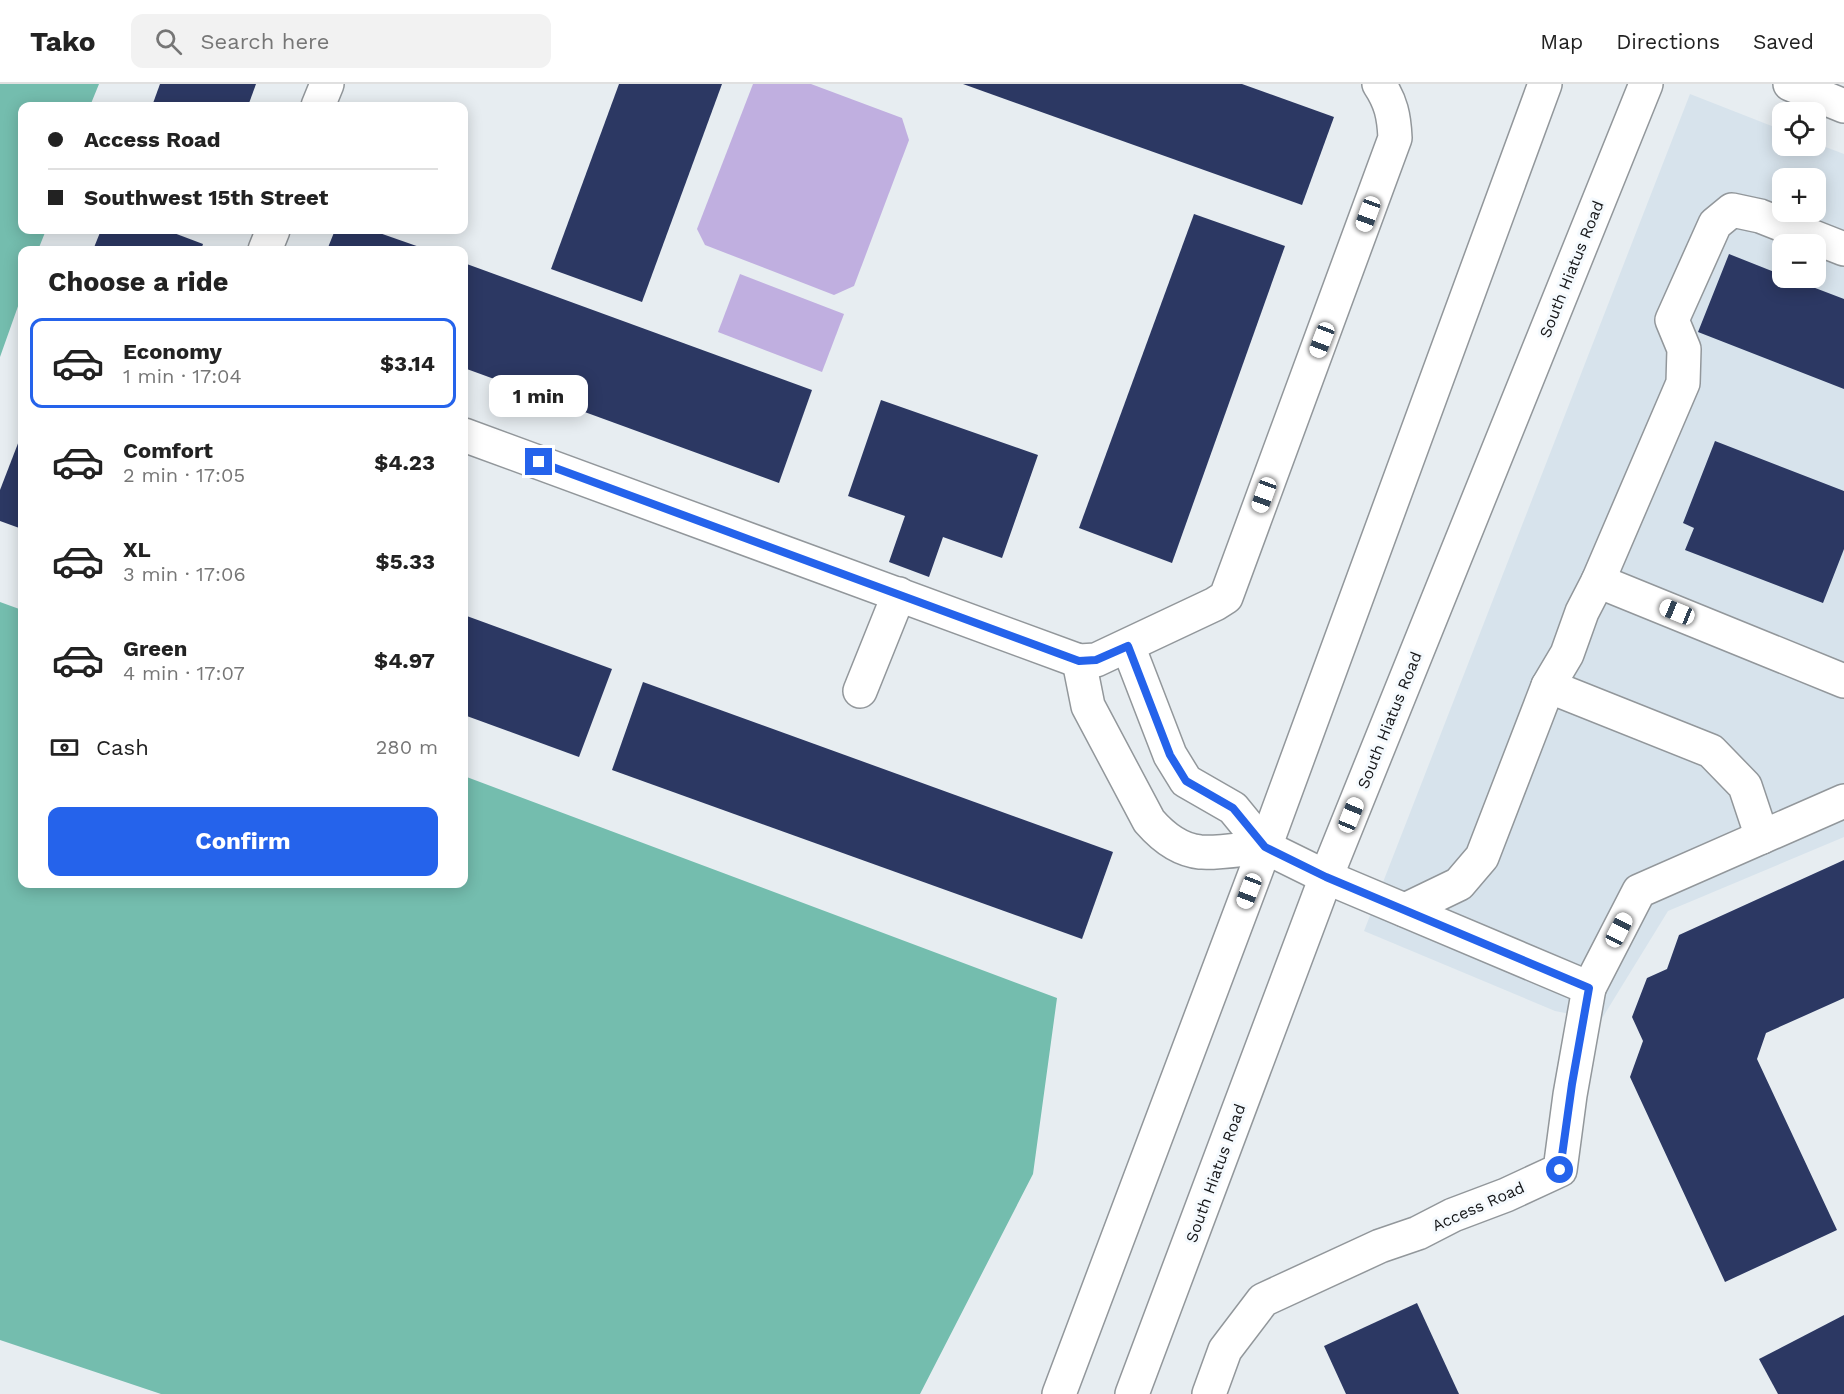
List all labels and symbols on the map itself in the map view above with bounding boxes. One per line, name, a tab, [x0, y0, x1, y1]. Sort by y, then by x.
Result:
car	[1353, 194, 1383, 234]
street label: South Hiatus Road	[1535, 198, 1608, 340]
car	[1307, 320, 1337, 360]
callout: 1 min	[490, 375, 588, 417]
route end	[525, 448, 552, 475]
car	[1249, 475, 1279, 515]
car	[1657, 597, 1697, 627]
street label: South Hiatus Road	[1353, 649, 1426, 791]
car	[1336, 795, 1366, 835]
car	[1234, 871, 1264, 911]
car	[1603, 910, 1635, 950]
street label: South Hiatus Road	[1182, 1101, 1249, 1245]
route start	[1546, 1156, 1573, 1183]
street label: Access Road	[1429, 1178, 1527, 1235]

